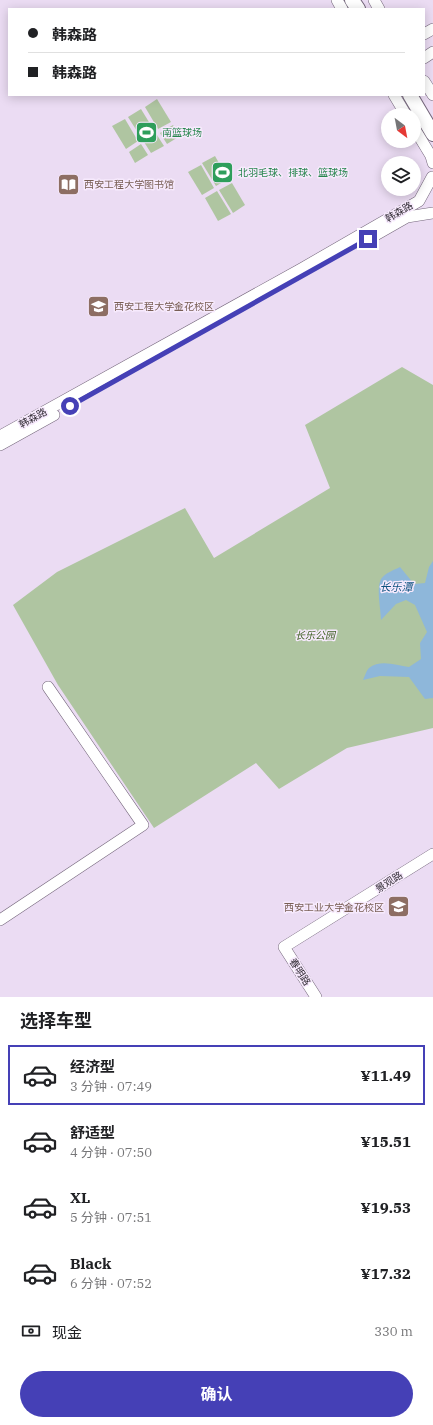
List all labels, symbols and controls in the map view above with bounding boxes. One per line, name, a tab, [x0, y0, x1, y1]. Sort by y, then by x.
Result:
text: 韩森路	[52, 25, 97, 44]
text: 韩森路	[52, 63, 97, 82]
north arrow	[381, 108, 421, 148]
map controls	[381, 108, 421, 196]
sports icon: 南篮球场	[134, 119, 160, 145]
place label: 南篮球场	[162, 126, 202, 139]
button: layers	[381, 156, 421, 196]
sports icon: 北羽毛球、排球、篮球场	[210, 159, 236, 185]
place label: 北羽毛球、排球、篮球场	[238, 166, 348, 179]
library icon: 西安工程大学图书馆	[56, 171, 82, 197]
place label: 西安工程大学图书馆	[84, 178, 174, 191]
street label: 韩森路	[383, 199, 415, 225]
route end	[359, 230, 377, 248]
school or university icon: 西安工程大学金花校区	[86, 293, 112, 319]
place label: 西安工程大学金花校区	[114, 300, 214, 313]
route start	[61, 397, 79, 415]
street label: 韩森路	[17, 405, 49, 431]
water label: 长乐潭	[380, 580, 414, 594]
park label: 长乐公园	[295, 629, 337, 642]
street label: 景观路	[373, 869, 405, 895]
school or university icon: 西安工业大学金花校区	[386, 894, 412, 920]
place label: 西安工业大学金花校区	[284, 901, 384, 914]
street label: 春明路	[286, 956, 314, 988]
text: 选择车型	[20, 1009, 92, 1032]
icon: car	[22, 1057, 58, 1093]
text: 经济型	[70, 1057, 115, 1076]
text: ¥11.49	[361, 1066, 411, 1085]
text: 3 分钟 · 07:49	[70, 1078, 152, 1095]
icon: car	[22, 1123, 58, 1159]
text: 舒适型	[70, 1123, 115, 1142]
text: ¥15.51	[361, 1132, 411, 1151]
text: 4 分钟 · 07:50	[70, 1144, 152, 1161]
text: XL	[70, 1188, 90, 1207]
icon: car	[22, 1189, 58, 1225]
text: ¥19.53	[361, 1198, 411, 1217]
text: 5 分钟 · 07:51	[70, 1209, 152, 1226]
text: Black	[70, 1254, 111, 1273]
icon: car	[22, 1255, 58, 1291]
text: ¥17.32	[361, 1264, 411, 1283]
text: 6 分钟 · 07:52	[70, 1275, 152, 1292]
icon: cash	[20, 1320, 42, 1342]
text: 现金	[52, 1323, 82, 1342]
text: 330 m	[374, 1323, 413, 1340]
button: 确认	[20, 1371, 413, 1417]

